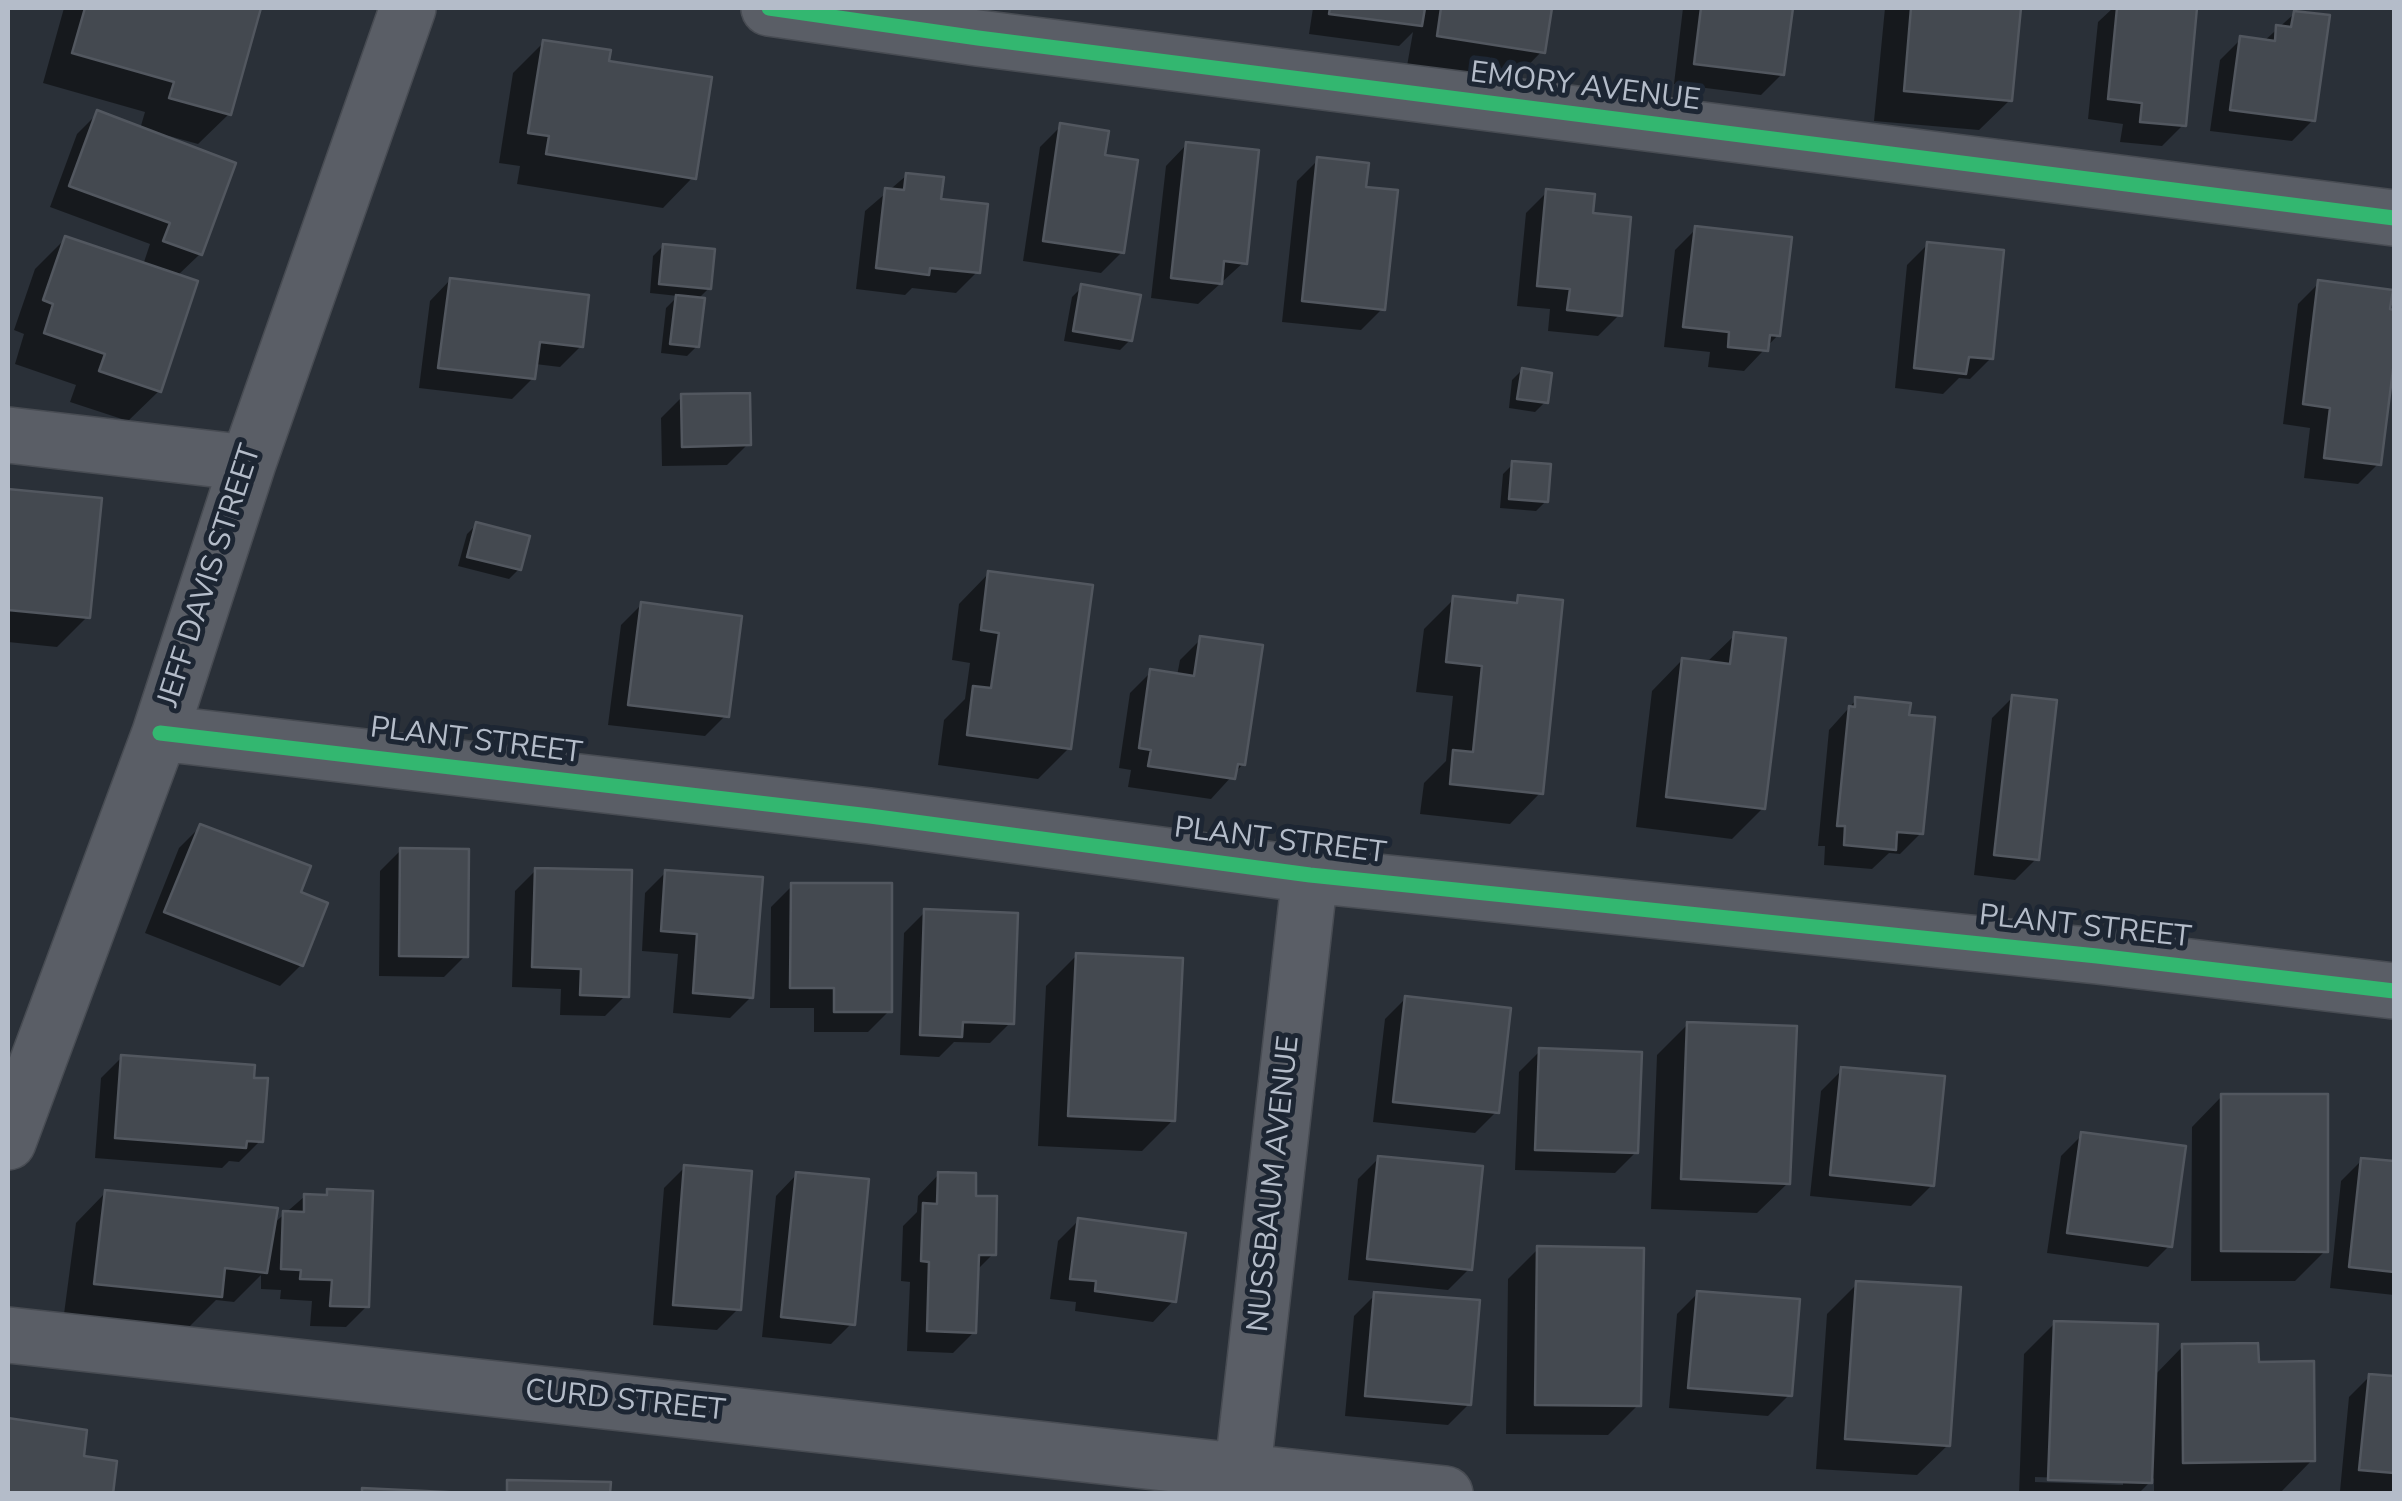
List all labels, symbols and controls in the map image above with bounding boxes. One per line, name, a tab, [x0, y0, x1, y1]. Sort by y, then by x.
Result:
street label: EMORY AVENUE	[1468, 56, 1702, 120]
street label: JEFF DAVIS STREET	[152, 441, 270, 711]
street label: PLANT STREET	[368, 711, 584, 773]
street label: PLANT STREET	[1172, 811, 1388, 873]
street label: PLANT STREET	[1977, 899, 2193, 957]
street label: NUSSBAUM AVENUE	[1242, 1034, 1308, 1334]
street label: CURD STREET	[523, 1374, 727, 1430]

